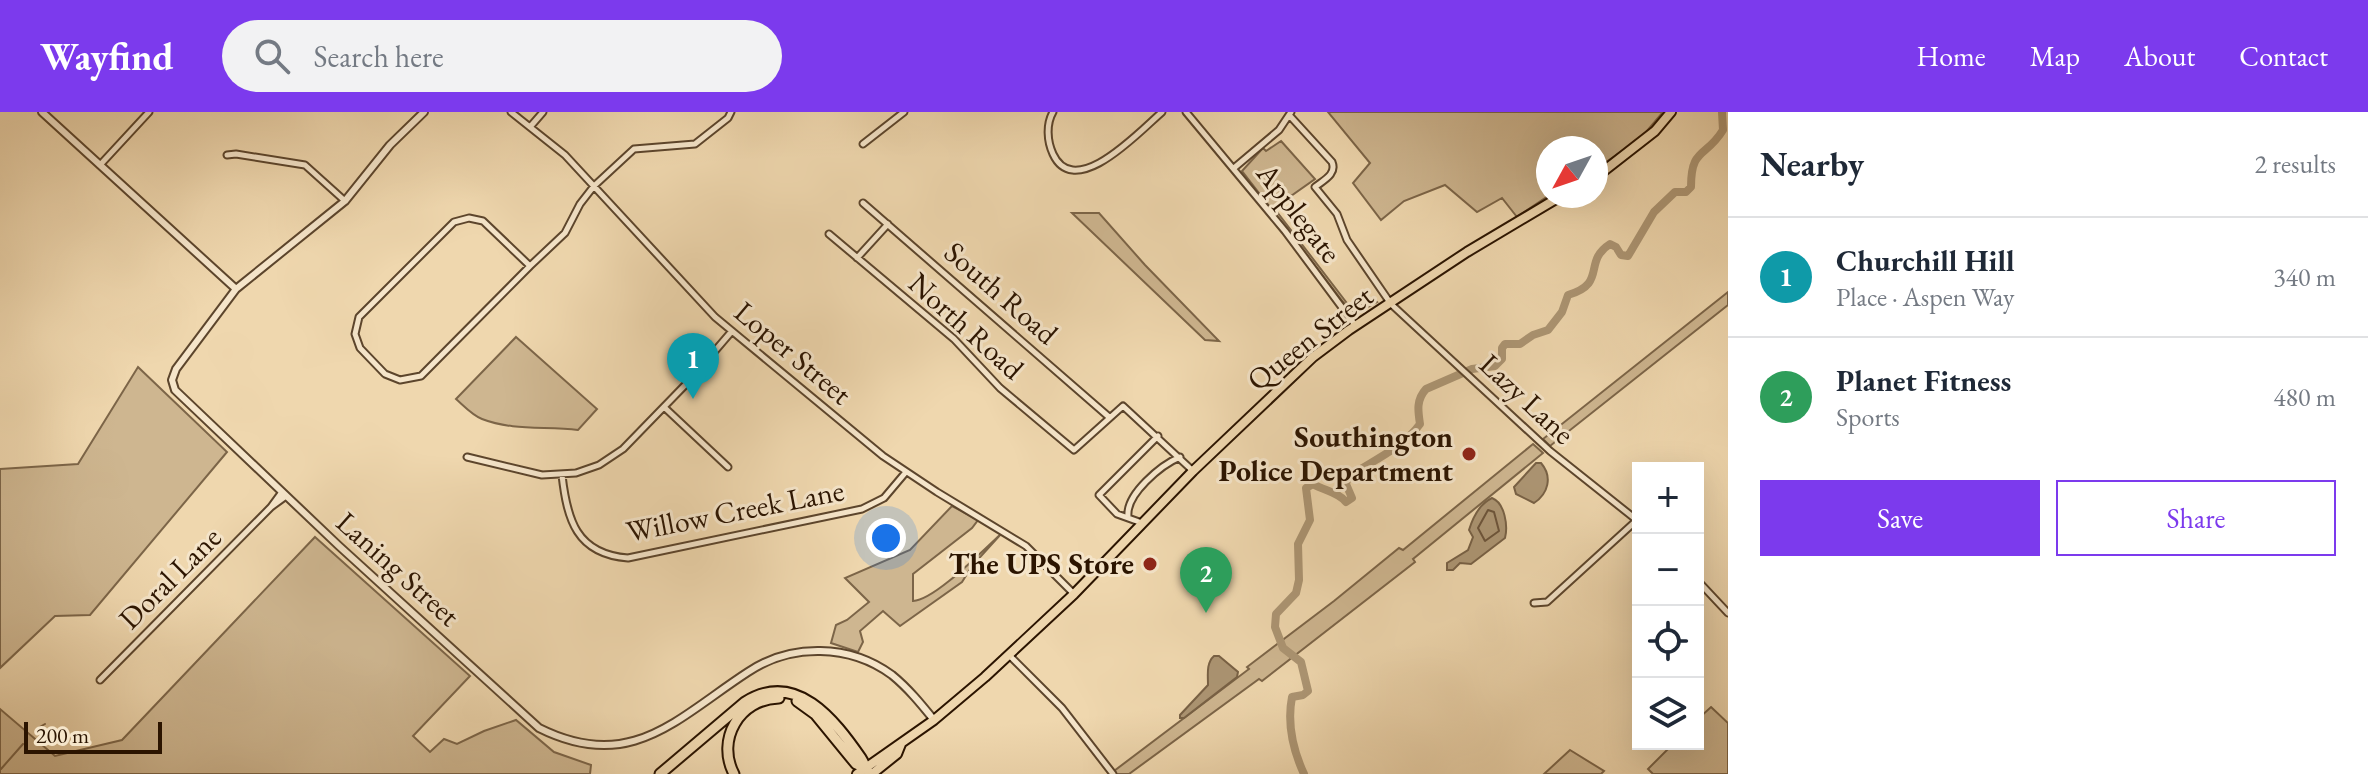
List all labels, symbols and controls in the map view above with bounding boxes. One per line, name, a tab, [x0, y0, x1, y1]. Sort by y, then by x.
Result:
search box	[222, 20, 782, 92]
text: Wayfind	[40, 32, 174, 81]
icon: search	[250, 34, 294, 78]
text: Search here	[314, 37, 444, 76]
text: Home	[1916, 38, 1986, 74]
text: Map	[2030, 38, 2080, 74]
text: About	[2124, 38, 2195, 74]
text: Contact	[2239, 38, 2328, 74]
north arrow	[1536, 136, 1608, 208]
text: Nearby	[1760, 142, 1864, 186]
text: 2 results	[2255, 147, 2336, 181]
street label: Applegate	[1248, 154, 1351, 271]
street label: South Road	[936, 233, 1067, 353]
text: Churchill Hill	[1836, 241, 2015, 280]
text: 1	[1779, 260, 1793, 294]
text: 340 m	[2273, 260, 2336, 294]
street label: North Road	[900, 264, 1033, 388]
street label: Queen Street	[1239, 276, 1381, 399]
text: Place · Aspen Way	[1836, 280, 2014, 314]
street label: Loper Street	[727, 292, 861, 413]
pin: 1	[667, 333, 719, 399]
street label: Lazy Lane	[1471, 345, 1583, 453]
text: Planet Fitness	[1836, 361, 2011, 400]
text: 2	[1779, 380, 1793, 414]
text: 480 m	[2273, 380, 2336, 414]
text: Sports	[1836, 400, 1900, 434]
place label: Southington Police Department	[1219, 417, 1454, 490]
marker: Southington Police Department	[1460, 445, 1478, 463]
map controls	[1632, 462, 1704, 750]
button: +	[1632, 462, 1704, 534]
street label: Willow Creek Lane	[623, 470, 847, 551]
button: Save	[1760, 480, 2040, 556]
button: Share	[2056, 480, 2336, 556]
street label: Laning Street	[328, 503, 469, 635]
street label: Doral Lane	[110, 518, 229, 637]
your location	[866, 518, 906, 558]
button: −	[1632, 534, 1704, 606]
place label: The UPS Store	[949, 544, 1134, 583]
pin: 2	[1180, 547, 1232, 613]
marker: The UPS Store	[1141, 555, 1159, 573]
button: locate	[1632, 606, 1704, 678]
button: layers	[1632, 678, 1704, 750]
scale bar	[24, 718, 162, 754]
text: 200 m	[36, 721, 89, 750]

